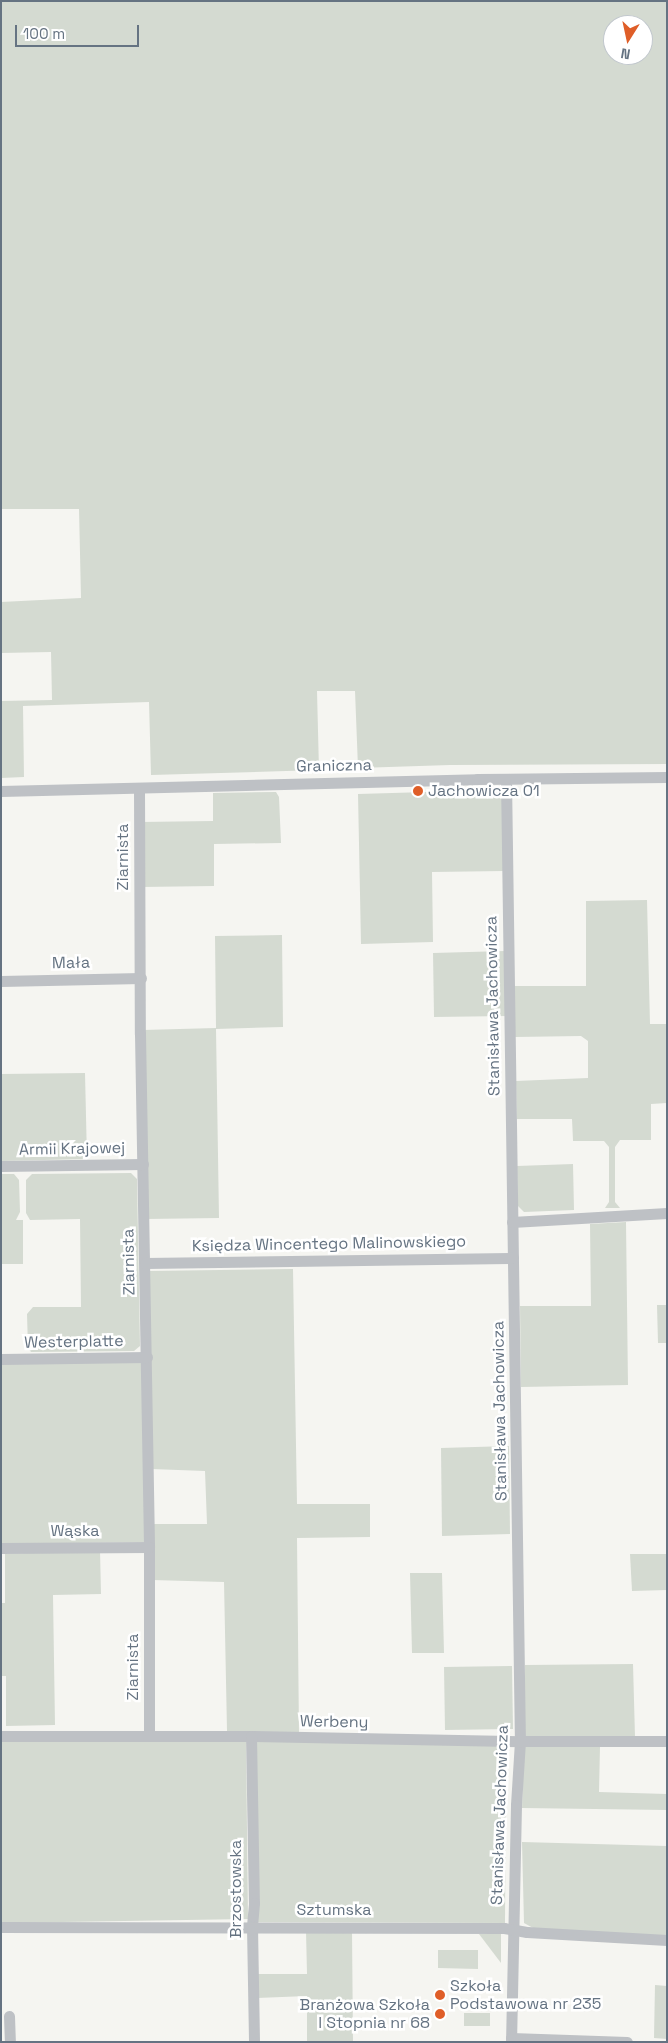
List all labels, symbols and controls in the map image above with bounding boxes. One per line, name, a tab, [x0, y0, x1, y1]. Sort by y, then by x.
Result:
scale bar	[18, 15, 141, 47]
north arrow	[603, 15, 653, 65]
text: 100 m	[23, 24, 65, 43]
text: N	[619, 44, 632, 63]
street label: Graniczna	[296, 756, 372, 776]
place label: Jachowicza 01	[428, 781, 540, 801]
marker: Jachowicza 01	[412, 785, 424, 797]
street label: Ziarnista	[113, 824, 133, 890]
street label: Stanisława Jachowicza	[482, 916, 504, 1096]
street label: Mała	[52, 953, 90, 973]
street label: Armii Krajowej	[19, 1138, 125, 1160]
street label: Ziarnista	[119, 1228, 139, 1296]
street label: Księdza Wincentego Malinowskiego	[192, 1232, 466, 1256]
street label: Stanisława Jachowicza	[489, 1321, 511, 1501]
street label: Westerplatte	[24, 1332, 124, 1352]
street label: Wąska	[50, 1521, 100, 1541]
street label: Ziarnista	[123, 1634, 143, 1700]
street label: Werbeny	[300, 1712, 368, 1732]
street label: Stanisława Jachowicza	[487, 1725, 513, 1905]
street label: Brzostowska	[226, 1840, 246, 1938]
street label: Sztumska	[296, 1900, 372, 1920]
place label: Szkoła Podstawowa nr 235	[450, 1976, 601, 2014]
marker: Szkoła Podstawowa nr 235	[434, 1989, 446, 2001]
place label: Branżowa Szkoła I Stopnia nr 68	[300, 1995, 430, 2033]
marker: Branżowa Szkoła I Stopnia nr 68	[434, 2008, 446, 2020]

